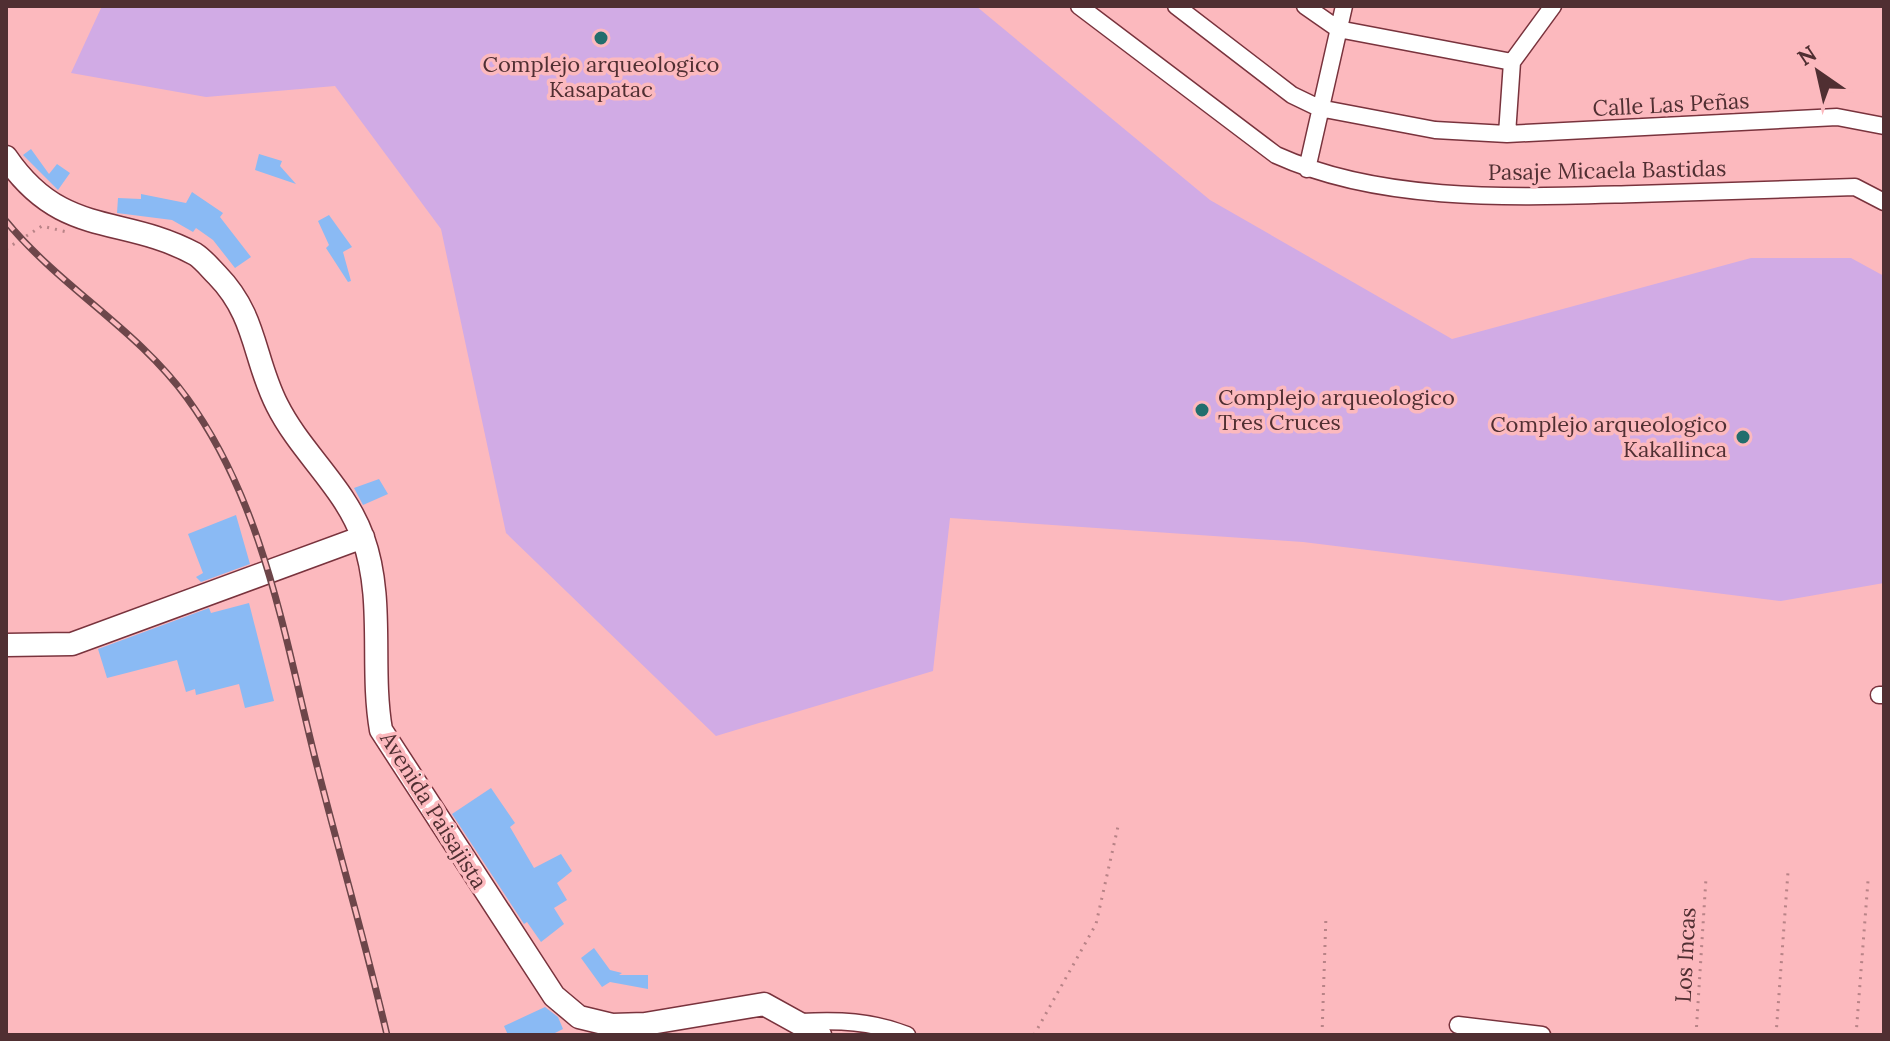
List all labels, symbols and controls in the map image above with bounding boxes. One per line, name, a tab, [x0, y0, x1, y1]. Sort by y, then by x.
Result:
marker: Complejo arqueologico Kasapatac	[592, 29, 610, 47]
north arrow	[1778, 32, 1858, 112]
text: N	[1792, 39, 1822, 72]
place label: Complejo arqueologico Kasapatac	[483, 50, 719, 103]
street label: Calle Las Peñas	[1592, 86, 1750, 122]
street label: Pasaje Micaela Bastidas	[1487, 154, 1727, 186]
place label: Complejo arqueologico Tres Cruces	[1218, 383, 1455, 436]
marker: Complejo arqueologico Tres Cruces	[1193, 401, 1211, 419]
place label: Complejo arqueologico Kakallinca	[1490, 410, 1727, 463]
marker: Complejo arqueologico Kakallinca	[1734, 428, 1752, 446]
street label: Avenida Paisajista	[374, 725, 494, 894]
street label: Los Incas	[1669, 907, 1701, 1003]

